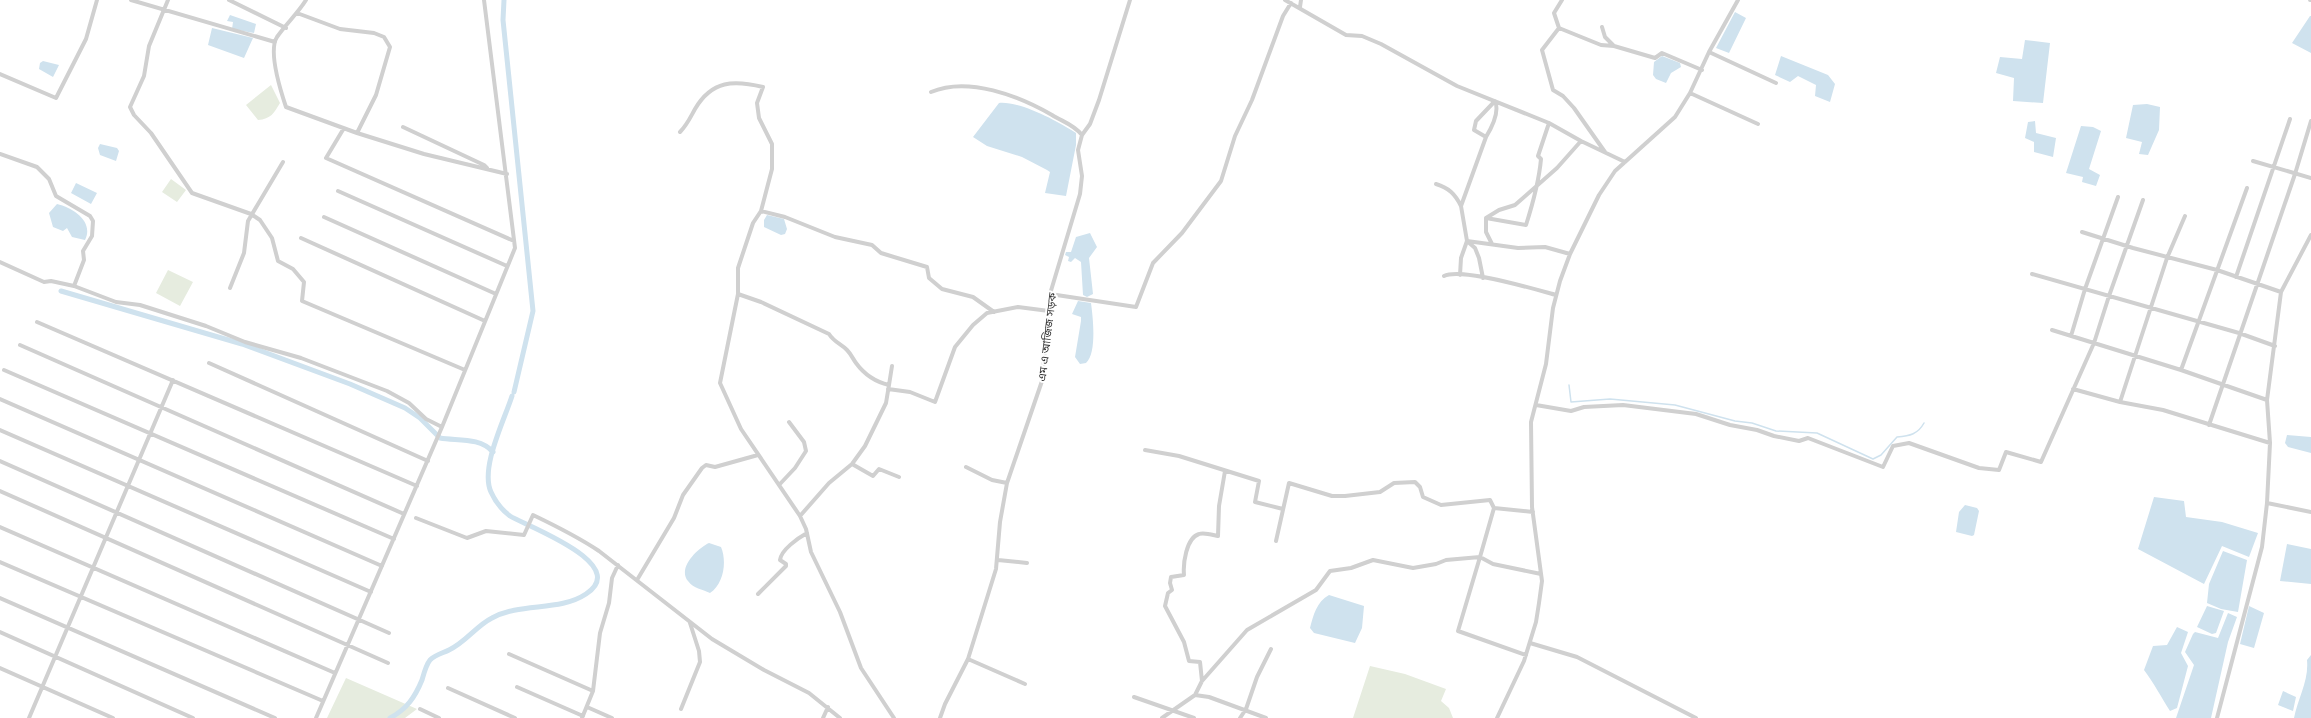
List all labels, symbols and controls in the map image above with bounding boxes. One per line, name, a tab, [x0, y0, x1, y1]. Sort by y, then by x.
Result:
street label: এম এ আজিজ সড়ক	[1036, 292, 1059, 382]

